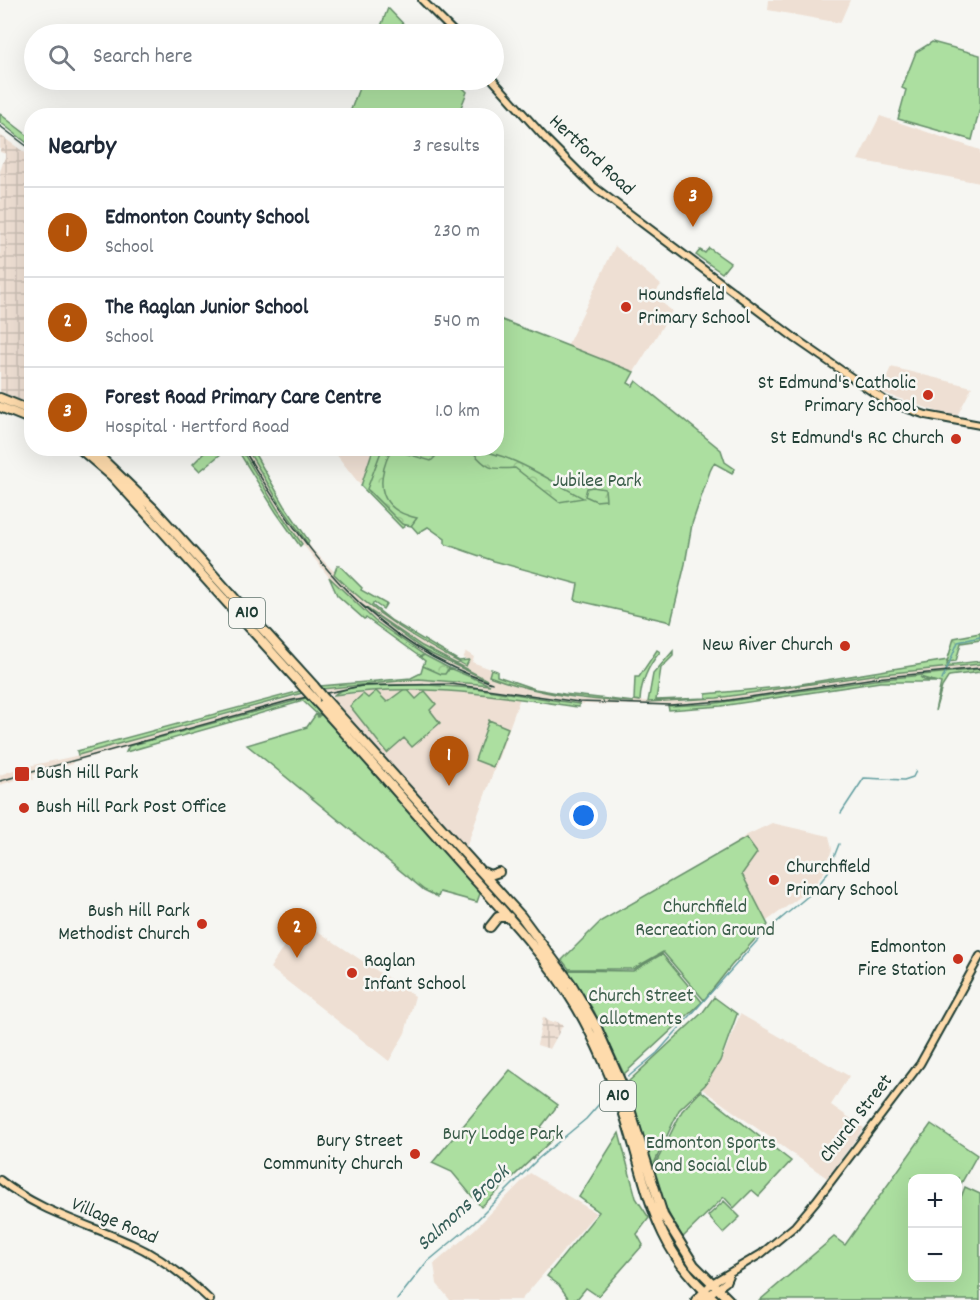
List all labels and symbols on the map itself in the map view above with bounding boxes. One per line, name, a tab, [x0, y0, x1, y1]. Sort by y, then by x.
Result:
street label: Hertford Road	[542, 109, 640, 203]
pin: 3	[674, 178, 712, 227]
place label: Houndsfield Primary School	[638, 282, 750, 333]
marker: Houndsfield Primary School	[619, 300, 633, 314]
place label: St Edmund's Catholic Primary School	[758, 370, 916, 421]
marker: St Edmund's Catholic Primary School	[921, 388, 935, 402]
place label: St Edmund's RC Church	[770, 425, 944, 453]
marker: St Edmund's RC Church	[949, 432, 963, 446]
park label: Jubilee Park	[552, 468, 642, 496]
road number: A10	[229, 598, 265, 628]
place label: New River Church	[702, 632, 833, 660]
marker: New River Church	[838, 639, 852, 653]
pin: 1	[430, 736, 468, 786]
place label: Bush Hill Park	[36, 760, 138, 788]
marker: Bush Hill Park	[13, 765, 31, 783]
place label: Bush Hill Park Post Office	[36, 794, 226, 822]
marker: Bush Hill Park Post Office	[17, 801, 31, 815]
your location	[569, 801, 598, 830]
place label: Churchfield Primary School	[786, 854, 898, 905]
marker: Churchfield Primary School	[767, 873, 781, 887]
park label: Churchfield Recreation Ground	[635, 894, 775, 945]
place label: Bush Hill Park Methodist Church	[58, 898, 190, 949]
pin: 2	[278, 908, 316, 958]
marker: Bush Hill Park Methodist Church	[195, 917, 209, 931]
place label: Edmonton Fire Station	[858, 934, 946, 985]
place label: Raglan Infant School	[364, 948, 466, 999]
marker: Edmonton Fire Station	[951, 952, 965, 966]
marker: Raglan Infant School	[345, 966, 359, 980]
park label: Church Street allotments	[588, 983, 694, 1034]
street label: Church Street	[814, 1069, 900, 1169]
road number: A10	[600, 1081, 636, 1111]
park label: Bury Lodge Park	[443, 1121, 563, 1149]
place label: Bury Street Community Church	[263, 1128, 403, 1179]
park label: Edmonton Sports and Social Club	[646, 1130, 776, 1181]
marker: Bury Street Community Church	[408, 1147, 422, 1161]
water label: Salmons Brook	[411, 1157, 519, 1259]
street label: Village Road	[66, 1191, 162, 1253]

